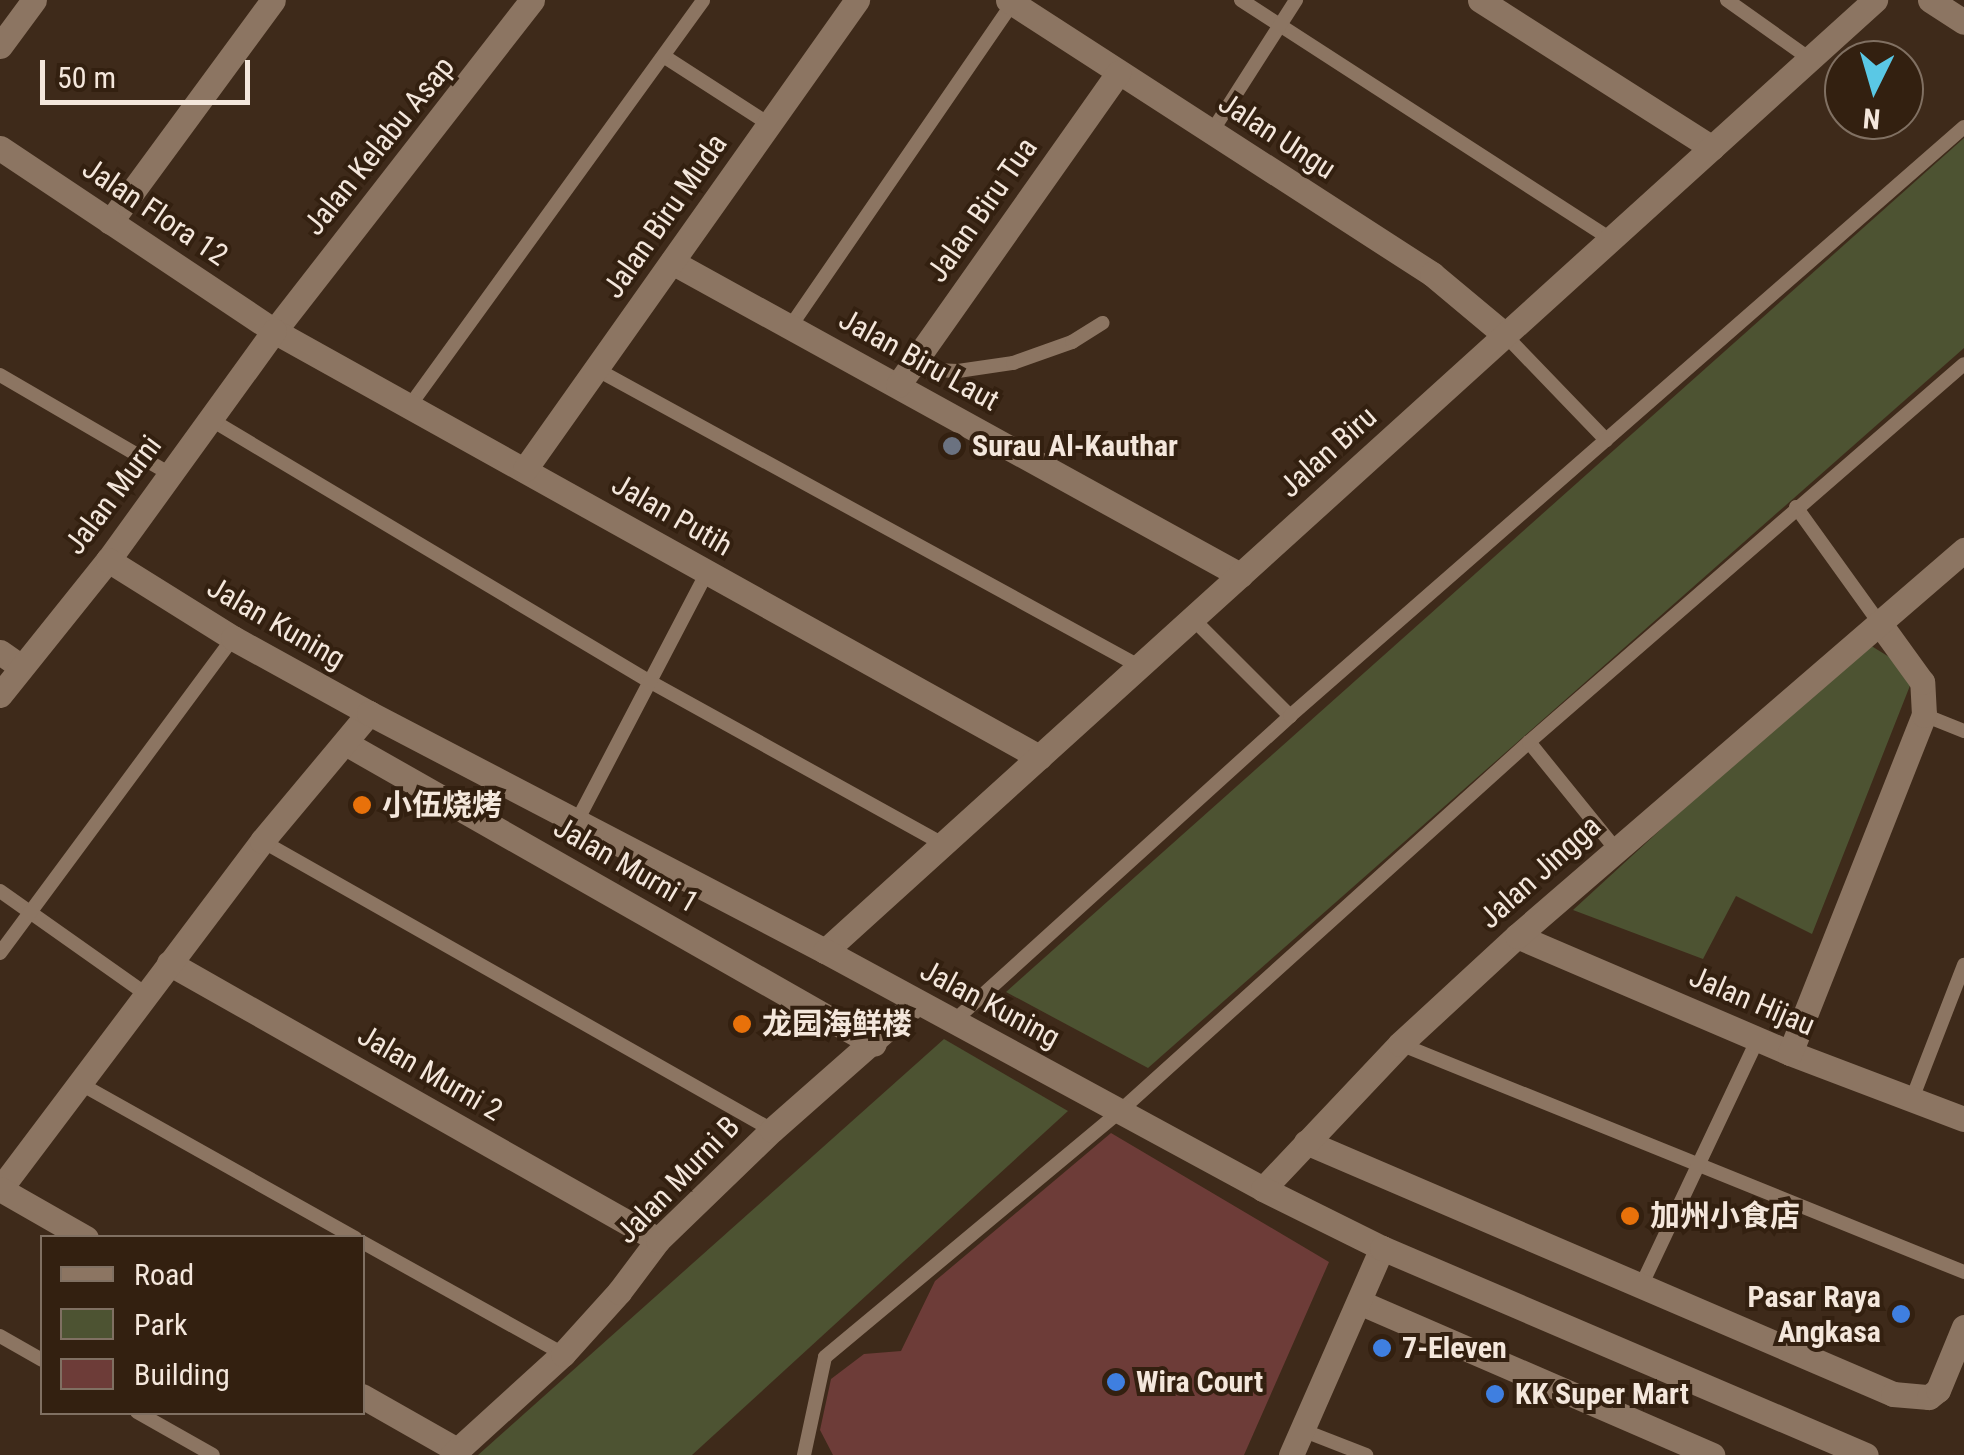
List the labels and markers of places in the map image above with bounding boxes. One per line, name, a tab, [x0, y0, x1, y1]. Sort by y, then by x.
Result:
place label: Surau Al-Kauthar	[972, 428, 1178, 464]
marker: Surau Al-Kauthar	[941, 435, 963, 457]
place label: 小伍烧烤	[382, 787, 502, 823]
marker: 小伍烧烤	[351, 794, 373, 816]
place label: 龙园海鲜楼	[762, 1006, 912, 1042]
marker: 龙园海鲜楼	[731, 1013, 753, 1035]
place label: 加州小食店	[1650, 1198, 1800, 1234]
marker: 加州小食店	[1619, 1205, 1641, 1227]
place label: Pasar Raya Angkasa	[1748, 1279, 1881, 1350]
marker: Pasar Raya Angkasa	[1890, 1303, 1912, 1325]
place label: 7-Eleven	[1402, 1330, 1507, 1366]
marker: 7-Eleven	[1371, 1337, 1393, 1359]
place label: Wira Court	[1136, 1364, 1263, 1400]
marker: Wira Court	[1105, 1371, 1127, 1393]
place label: KK Super Mart	[1515, 1376, 1689, 1412]
marker: KK Super Mart	[1484, 1383, 1506, 1405]

